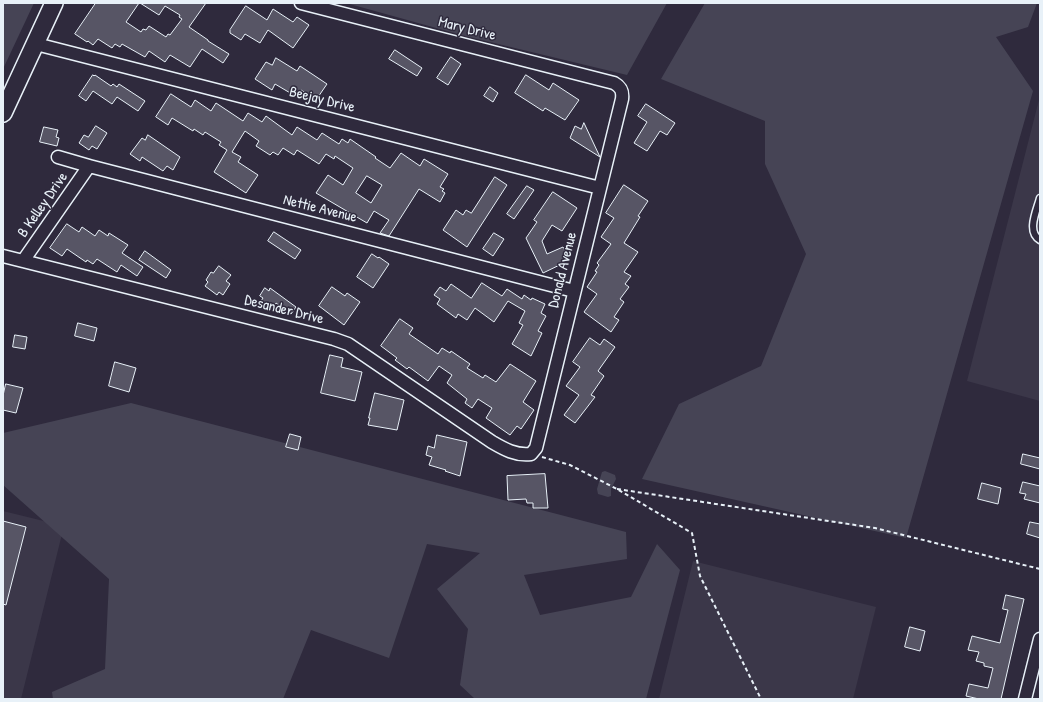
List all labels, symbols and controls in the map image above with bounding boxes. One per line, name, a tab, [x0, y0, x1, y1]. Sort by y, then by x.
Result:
street label: Mary Drive	[436, 13, 498, 45]
street label: Beejay Drive	[287, 83, 357, 117]
street label: B Kelley Drive	[14, 169, 72, 241]
street label: Nettie Avenue	[281, 191, 359, 227]
street label: Donald Avenue	[545, 230, 581, 310]
street label: Desander Drive	[243, 291, 325, 329]

